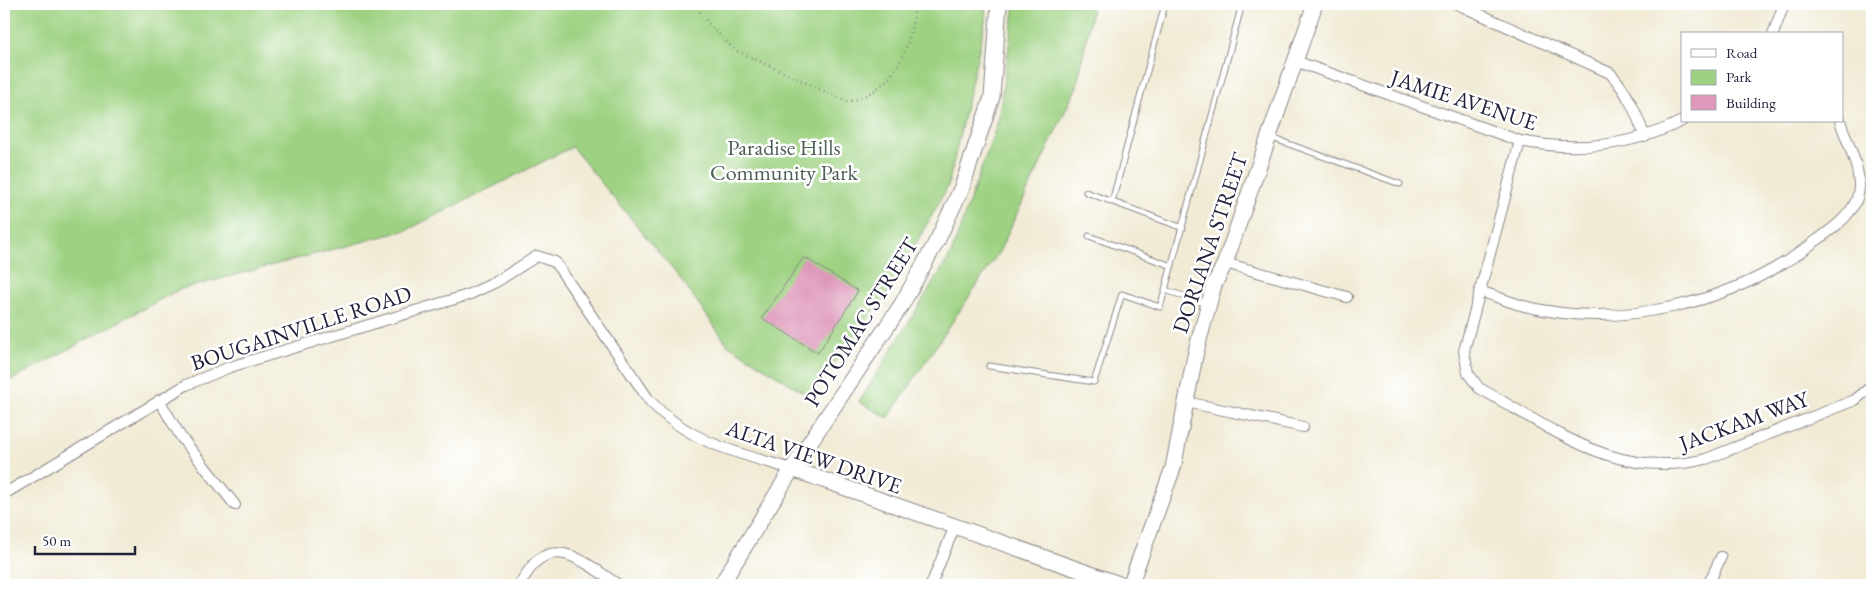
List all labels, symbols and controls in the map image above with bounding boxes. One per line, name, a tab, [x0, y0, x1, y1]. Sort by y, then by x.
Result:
legend	[1681, 32, 1844, 122]
text: Road	[1726, 43, 1758, 62]
street label: JAMIE AVENUE	[1385, 62, 1541, 137]
text: Park	[1726, 67, 1753, 86]
text: Building	[1726, 93, 1776, 112]
park label: Paradise Hills Community Park	[710, 133, 859, 187]
street label: DORIANA STREET	[1166, 149, 1255, 337]
street label: POTOMAC STREET	[797, 232, 925, 412]
street label: BOUGAINVILLE ROAD	[187, 279, 415, 377]
street label: JACKAM WAY	[1673, 384, 1814, 459]
street label: ALTA VIEW DRIVE	[721, 413, 906, 501]
scale bar	[35, 524, 135, 556]
text: 50 m	[42, 531, 71, 550]

